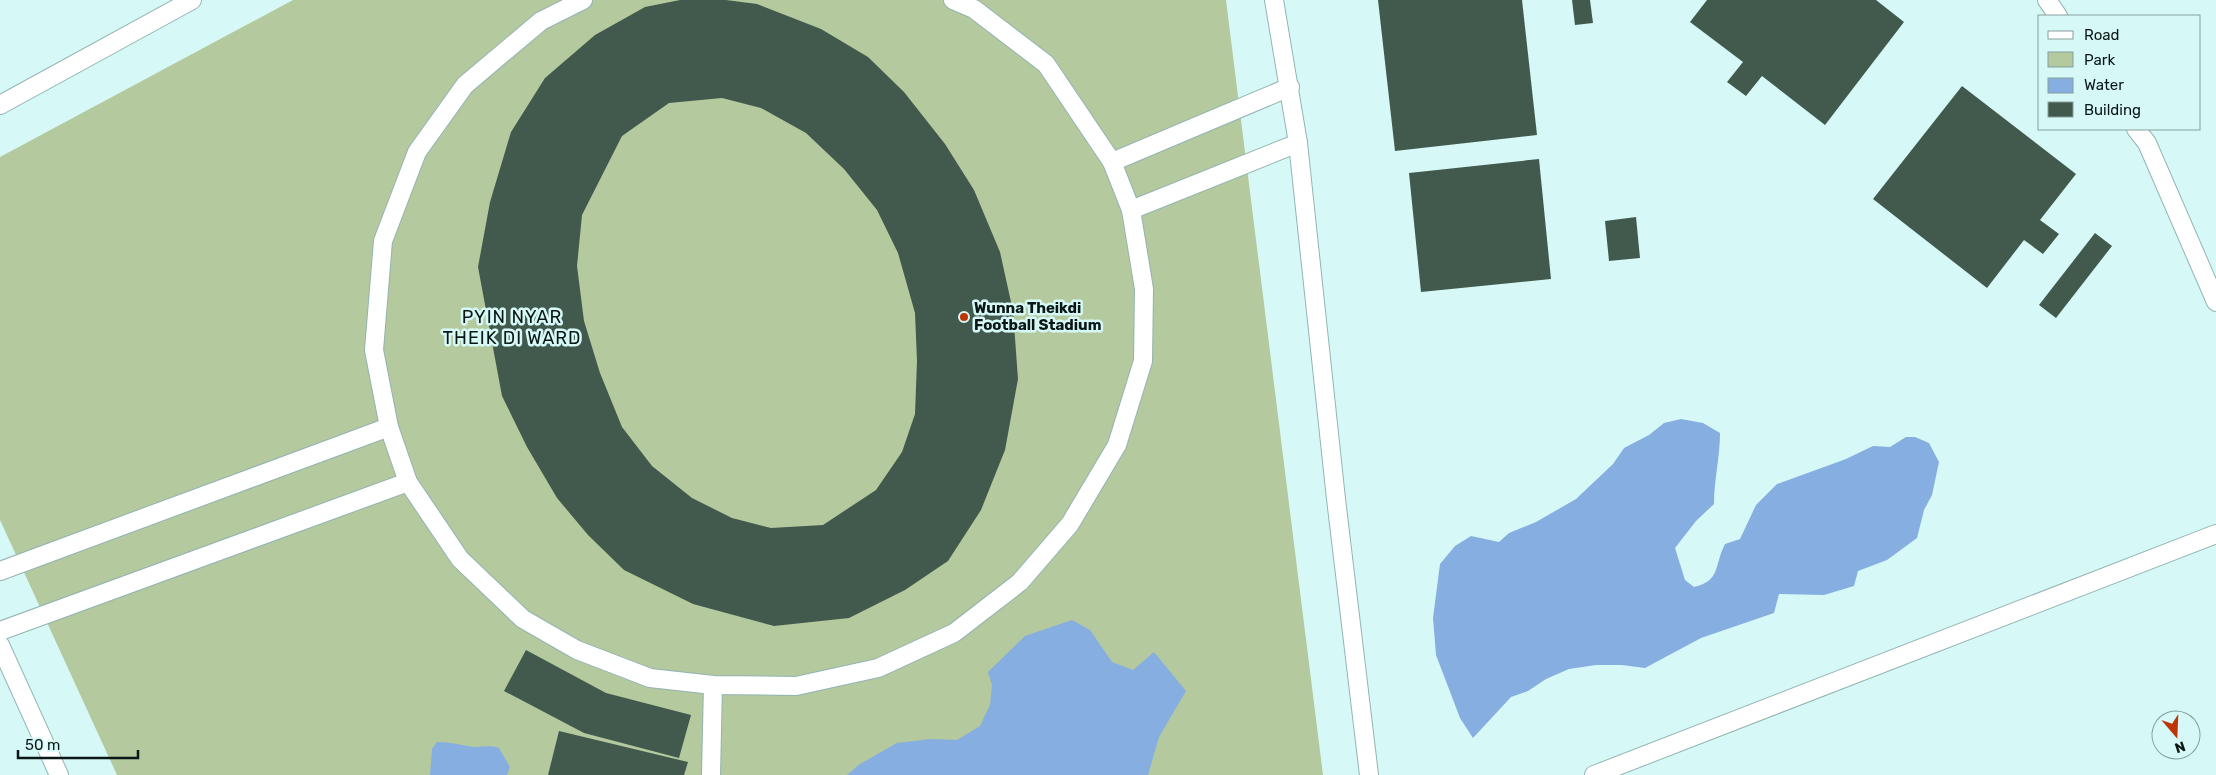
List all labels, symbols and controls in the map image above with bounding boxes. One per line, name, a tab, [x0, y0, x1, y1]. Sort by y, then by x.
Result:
legend	[2038, 15, 2201, 130]
text: Road	[2084, 26, 2120, 44]
text: Park	[2084, 51, 2115, 69]
text: Water	[2084, 76, 2124, 94]
text: Building	[2084, 101, 2141, 119]
place label: Wunna Theikdi Football Stadium	[974, 299, 1101, 334]
district label: PYIN NYAR THEIK DI WARD	[443, 306, 581, 349]
marker: Wunna Theikdi Football Stadium	[958, 311, 970, 323]
north arrow	[2151, 710, 2201, 760]
scale bar	[18, 728, 138, 760]
text: 50 m	[25, 736, 60, 754]
text: N	[2173, 737, 2188, 756]

